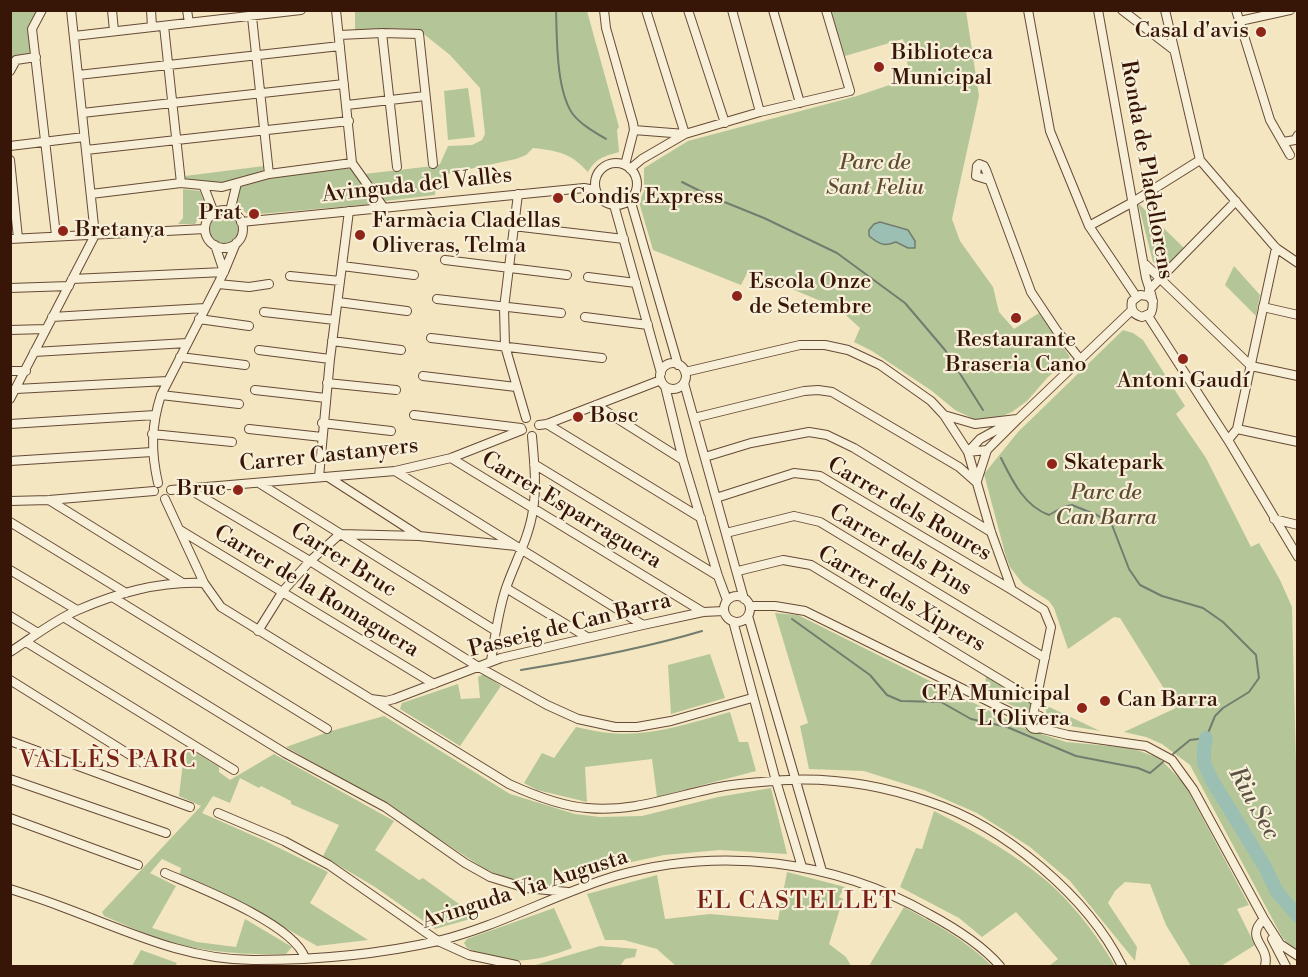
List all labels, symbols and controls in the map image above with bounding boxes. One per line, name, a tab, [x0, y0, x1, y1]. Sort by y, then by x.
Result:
place label: Casal d'avis	[1135, 19, 1249, 45]
marker: Casal d'avis	[1254, 25, 1268, 39]
place label: Biblioteca Municipal	[891, 41, 993, 92]
street label: Ronda de Pladellorens	[1114, 59, 1178, 281]
marker: Biblioteca Municipal	[872, 60, 886, 74]
park label: Parc de Sant Feliu	[826, 151, 924, 202]
street label: Avinguda del Vallès	[321, 163, 513, 209]
place label: Condis Express	[570, 185, 723, 211]
marker: Condis Express	[551, 191, 565, 205]
place label: Prat	[199, 201, 242, 227]
marker: Prat	[247, 207, 261, 221]
place label: Farmàcia Cladellas Oliveras, Telma	[372, 209, 561, 260]
place label: Bretanya	[75, 218, 165, 244]
marker: Bretanya	[56, 224, 70, 238]
marker: Farmàcia Cladellas Oliveras, Telma	[353, 228, 367, 242]
place label: Escola Onze de Setembre	[749, 270, 872, 322]
marker: Escola Onze de Setembre	[730, 289, 744, 303]
marker: Restaurante Braseria Cano	[1009, 311, 1023, 325]
place label: Restaurante Braseria Cano	[945, 328, 1087, 380]
marker: Antoni Gaudí	[1176, 352, 1190, 366]
place label: Antoni Gaudí	[1117, 369, 1249, 395]
place label: Bosc	[590, 404, 639, 430]
marker: Bosc	[571, 410, 585, 424]
street label: Carrer Castanyers	[238, 433, 420, 479]
street label: Carrer Esparraguera	[476, 447, 666, 575]
place label: Skatepark	[1064, 451, 1163, 477]
street label: Carrer dels Roures	[822, 452, 996, 568]
marker: Skatepark	[1045, 457, 1059, 471]
place label: Bruc	[177, 477, 226, 503]
park label: Parc de Can Barra	[1055, 481, 1157, 532]
marker: Bruc	[231, 483, 245, 497]
street label: Carrer dels Pins	[824, 500, 976, 602]
street label: Carrer Bruc	[285, 518, 401, 604]
street label: Carrer de la Romaguera	[209, 520, 423, 664]
street label: Carrer dels Xiprers	[812, 541, 990, 659]
street label: Passeig de Can Barra	[466, 588, 674, 664]
place label: CFA Municipal L'Olivera	[922, 682, 1070, 734]
place label: Can Barra	[1117, 688, 1218, 714]
marker: Can Barra	[1098, 694, 1112, 708]
marker: CFA Municipal L'Olivera	[1075, 701, 1089, 715]
district label: VALLÈS PARC	[19, 747, 197, 775]
water label: Riu Sec	[1221, 762, 1285, 846]
street label: Avinguda Via Augusta	[419, 844, 631, 936]
district label: EL CASTELLET	[696, 888, 898, 916]

